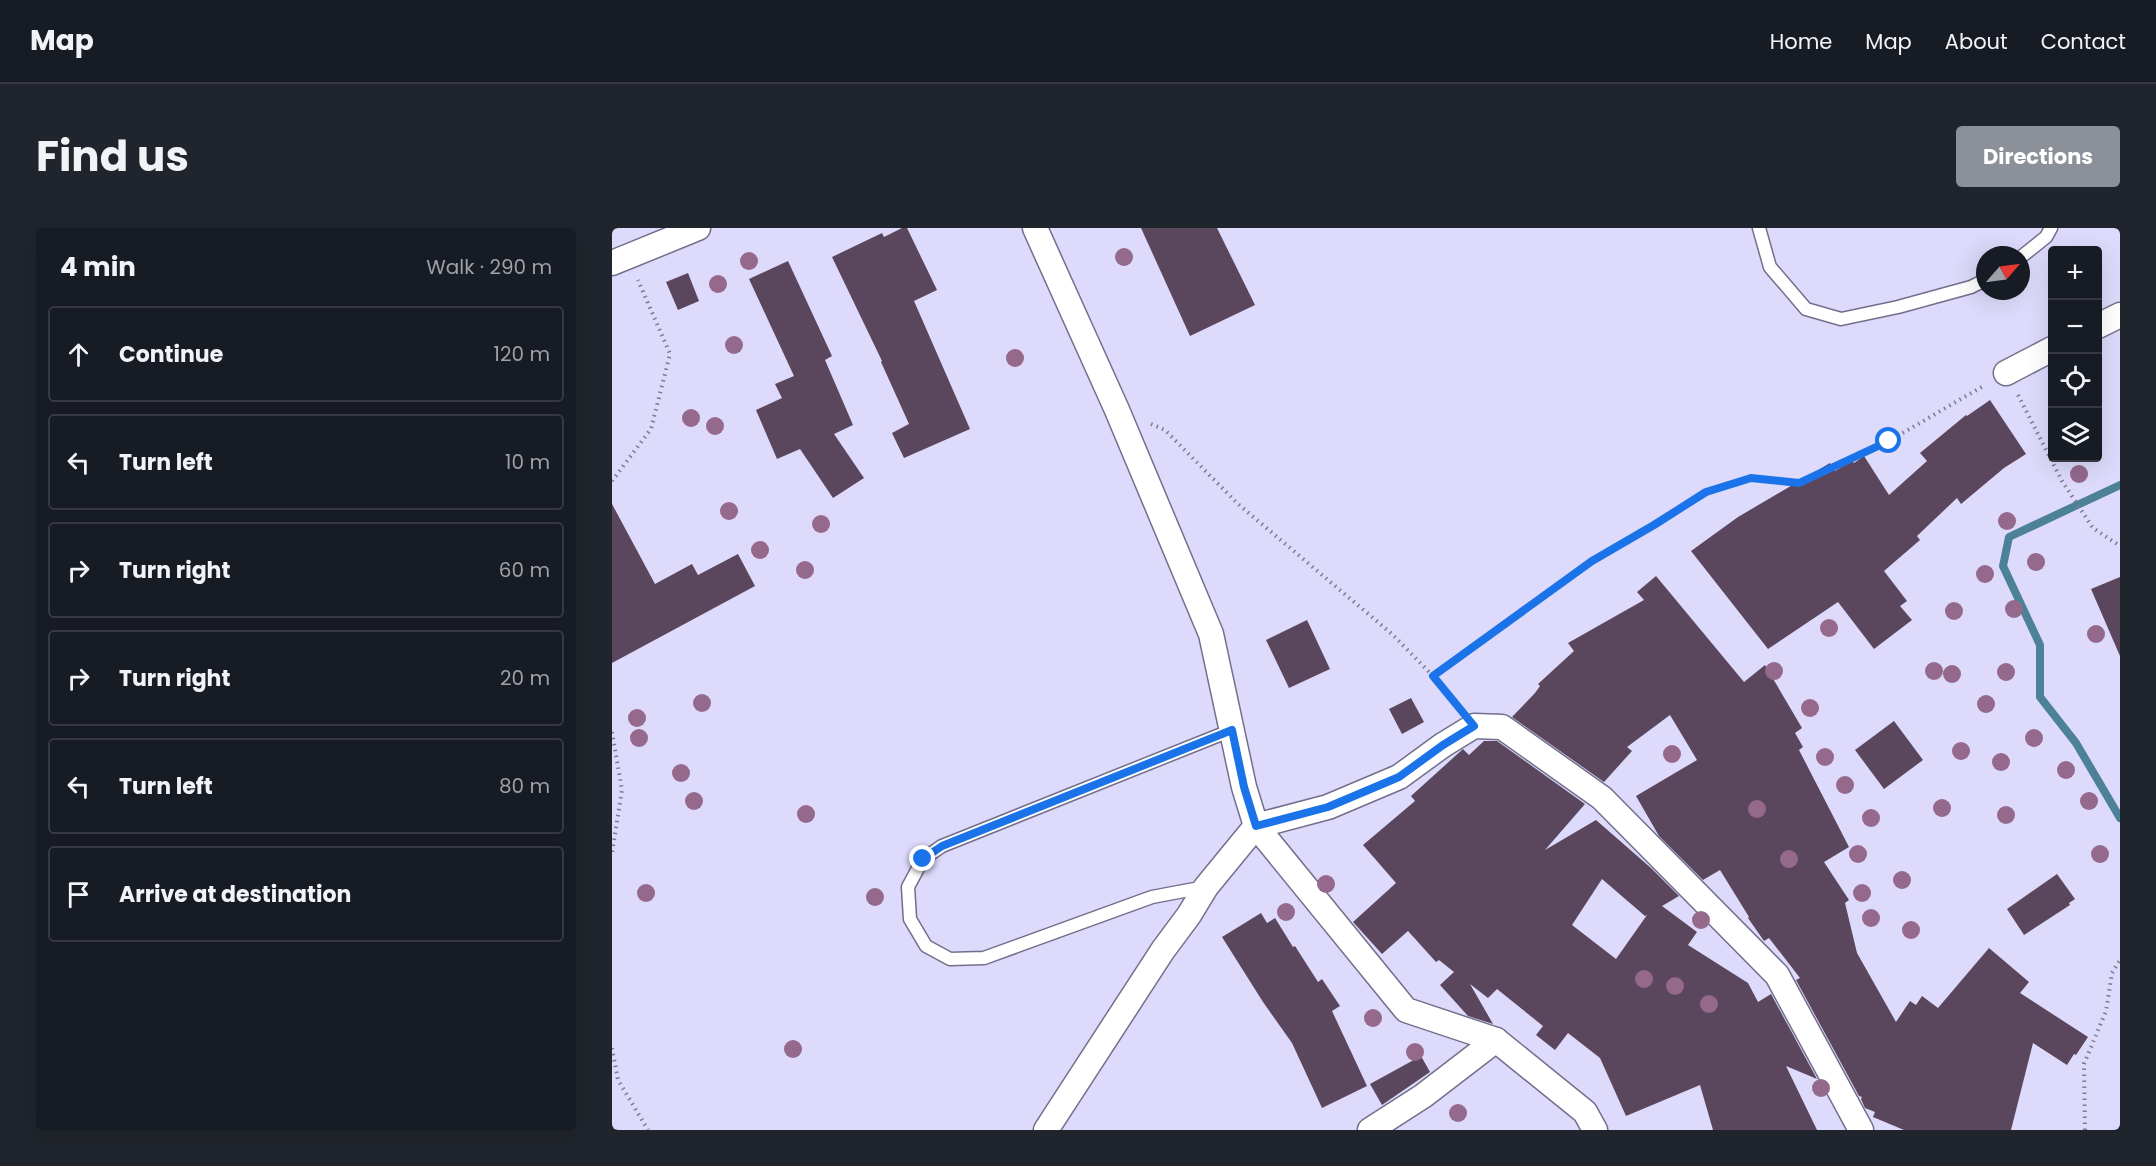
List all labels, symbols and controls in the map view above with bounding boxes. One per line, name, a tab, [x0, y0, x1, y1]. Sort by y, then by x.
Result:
text: Map	[30, 21, 94, 60]
text: Home	[1770, 27, 1832, 56]
text: Map	[1865, 27, 1912, 56]
text: About	[1945, 27, 2008, 56]
text: Contact	[2041, 27, 2126, 56]
button: Directions	[1956, 126, 2120, 187]
text: Find us	[36, 127, 189, 186]
north arrow	[1976, 246, 2030, 300]
map controls	[2048, 246, 2102, 462]
button: +	[2048, 246, 2102, 300]
text: 4 min	[60, 249, 136, 285]
text: Walk · 290 m	[426, 253, 552, 281]
button: −	[2048, 300, 2102, 354]
icon: ahead	[62, 338, 95, 371]
text: Continue	[119, 339, 223, 370]
text: 120 m	[494, 340, 550, 368]
button: locate	[2048, 354, 2102, 408]
button: layers	[2048, 408, 2102, 462]
route start	[1875, 427, 1901, 453]
icon: left	[62, 446, 95, 479]
text: Turn left	[119, 447, 213, 478]
text: 10 m	[505, 448, 550, 476]
icon: right	[62, 554, 95, 587]
text: Turn right	[119, 555, 230, 586]
text: 60 m	[499, 556, 550, 584]
icon: right	[62, 662, 95, 695]
text: Turn right	[119, 663, 230, 694]
text: 20 m	[500, 664, 550, 692]
icon: left	[62, 770, 95, 803]
text: Turn left	[119, 771, 213, 802]
text: 80 m	[499, 772, 550, 800]
route end	[909, 845, 935, 871]
icon: arrive	[62, 878, 95, 911]
text: Arrive at destination	[119, 879, 351, 910]

